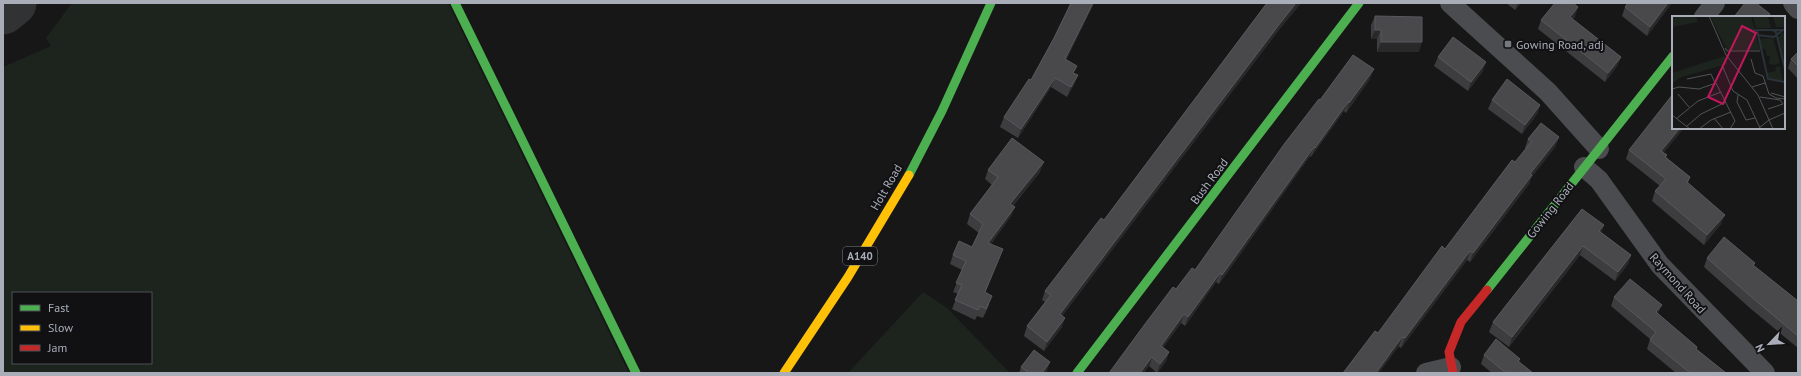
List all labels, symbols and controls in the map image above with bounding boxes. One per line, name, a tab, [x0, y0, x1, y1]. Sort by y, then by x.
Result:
inset map	[1672, 16, 1785, 129]
place label: Gowing Road, adj	[1516, 37, 1604, 52]
marker: Gowing Road, adj	[1503, 39, 1513, 49]
street label: Bush Road	[1187, 155, 1231, 207]
street label: Holt Road	[867, 161, 905, 213]
street label: Gowing Road	[1523, 179, 1577, 241]
road number: A140	[843, 247, 877, 265]
street label: Raymond Road	[1647, 250, 1709, 316]
legend	[12, 292, 152, 364]
text: Fast	[48, 300, 69, 315]
text: Slow	[48, 320, 73, 335]
north arrow	[1749, 324, 1789, 364]
text: Jam	[47, 340, 67, 355]
text: N	[1752, 342, 1768, 354]

